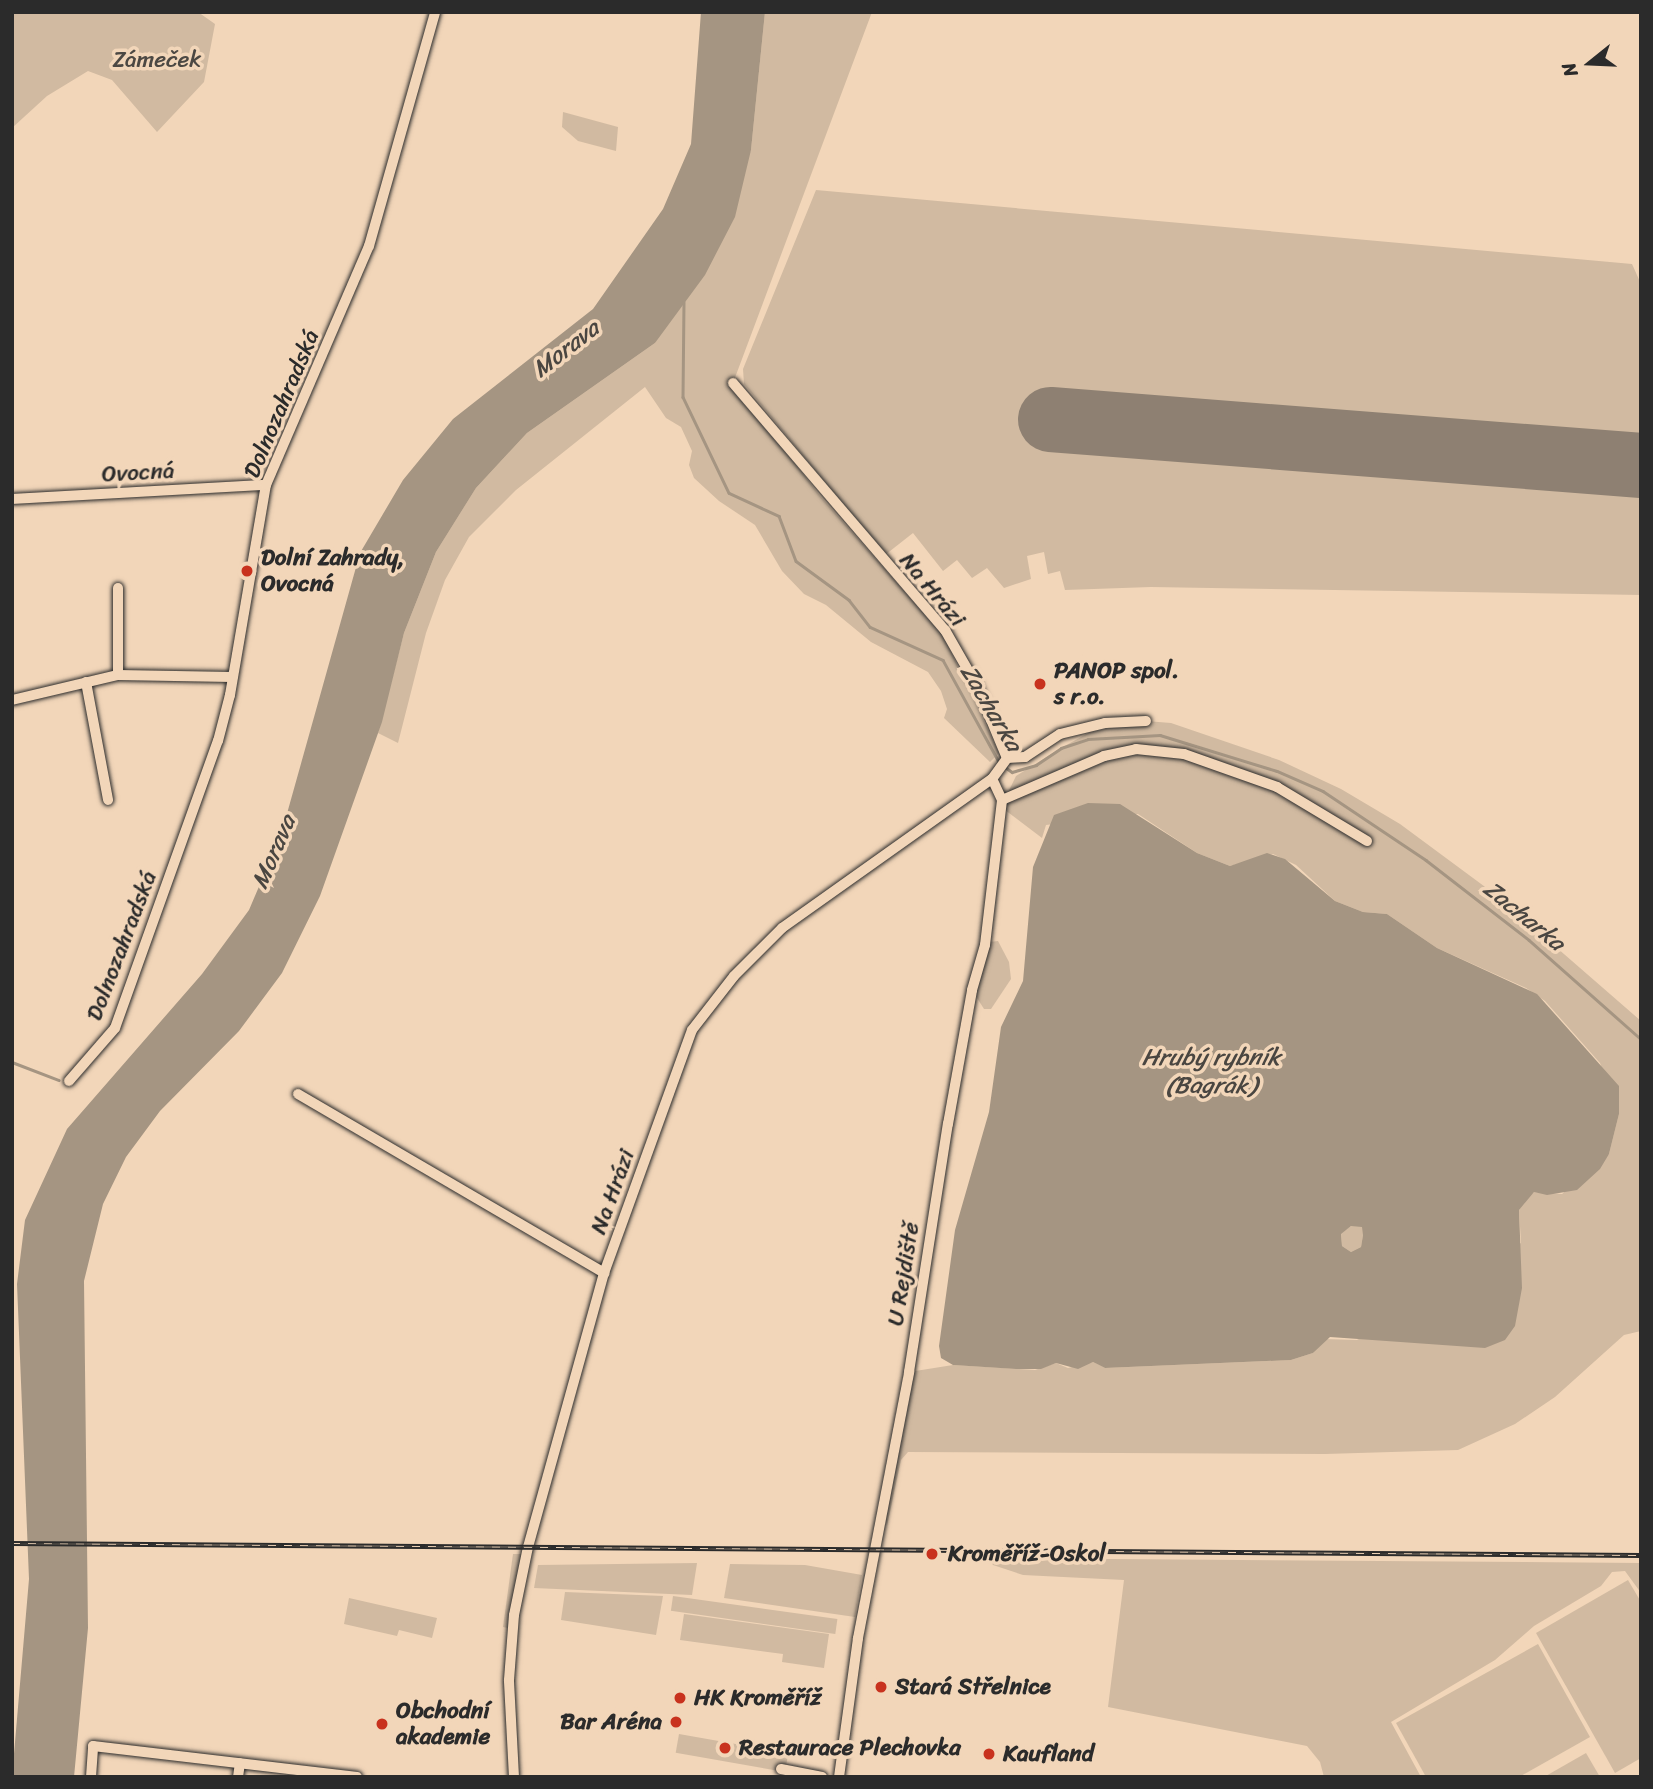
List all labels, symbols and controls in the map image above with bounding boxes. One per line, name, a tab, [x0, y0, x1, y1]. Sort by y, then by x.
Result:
north arrow	[1555, 28, 1625, 98]
park label: Zámeček	[112, 46, 202, 74]
text: N	[1552, 58, 1587, 81]
water label: Morava	[527, 314, 605, 384]
street label: Dolnozahradská	[238, 326, 326, 482]
street label: Ovocná	[101, 457, 175, 489]
place label: Dolní Zahrady, Ovocná	[261, 544, 405, 598]
street label: Na Hrázi	[893, 547, 971, 633]
marker: Dolní Zahrady, Ovocná	[239, 563, 255, 579]
place label: PANOP spol. s r.o.	[1054, 657, 1179, 711]
water label: Zacharka	[954, 659, 1028, 757]
marker: PANOP spol. s r.o.	[1032, 676, 1048, 692]
water label: Morava	[246, 811, 302, 893]
street label: Dolnozahradská	[81, 867, 163, 1025]
water label: Zacharka	[1478, 874, 1570, 958]
water label: Hrubý rybník (Bagrák)	[1142, 1044, 1280, 1100]
street label: Na Hrázi	[585, 1146, 641, 1238]
street label: U Rejdiště	[882, 1220, 926, 1328]
place label: Kroměříž-Oskol	[948, 1540, 1106, 1568]
marker: Kroměříž-Oskol	[922, 1544, 942, 1564]
place label: Stará Střelnice	[895, 1673, 1052, 1701]
marker: Stará Střelnice	[873, 1679, 889, 1695]
place label: HK Kroměříž	[694, 1684, 822, 1712]
marker: HK Kroměříž	[672, 1690, 688, 1706]
place label: Obchodní akademie	[396, 1697, 490, 1751]
place label: Bar Aréna	[560, 1708, 662, 1736]
marker: Bar Aréna	[668, 1714, 684, 1730]
marker: Obchodní akademie	[374, 1716, 390, 1732]
place label: Restaurace Plechovka	[739, 1734, 962, 1762]
marker: Restaurace Plechovka	[717, 1740, 733, 1756]
place label: Kaufland	[1003, 1740, 1094, 1768]
marker: Kaufland	[981, 1746, 997, 1762]

